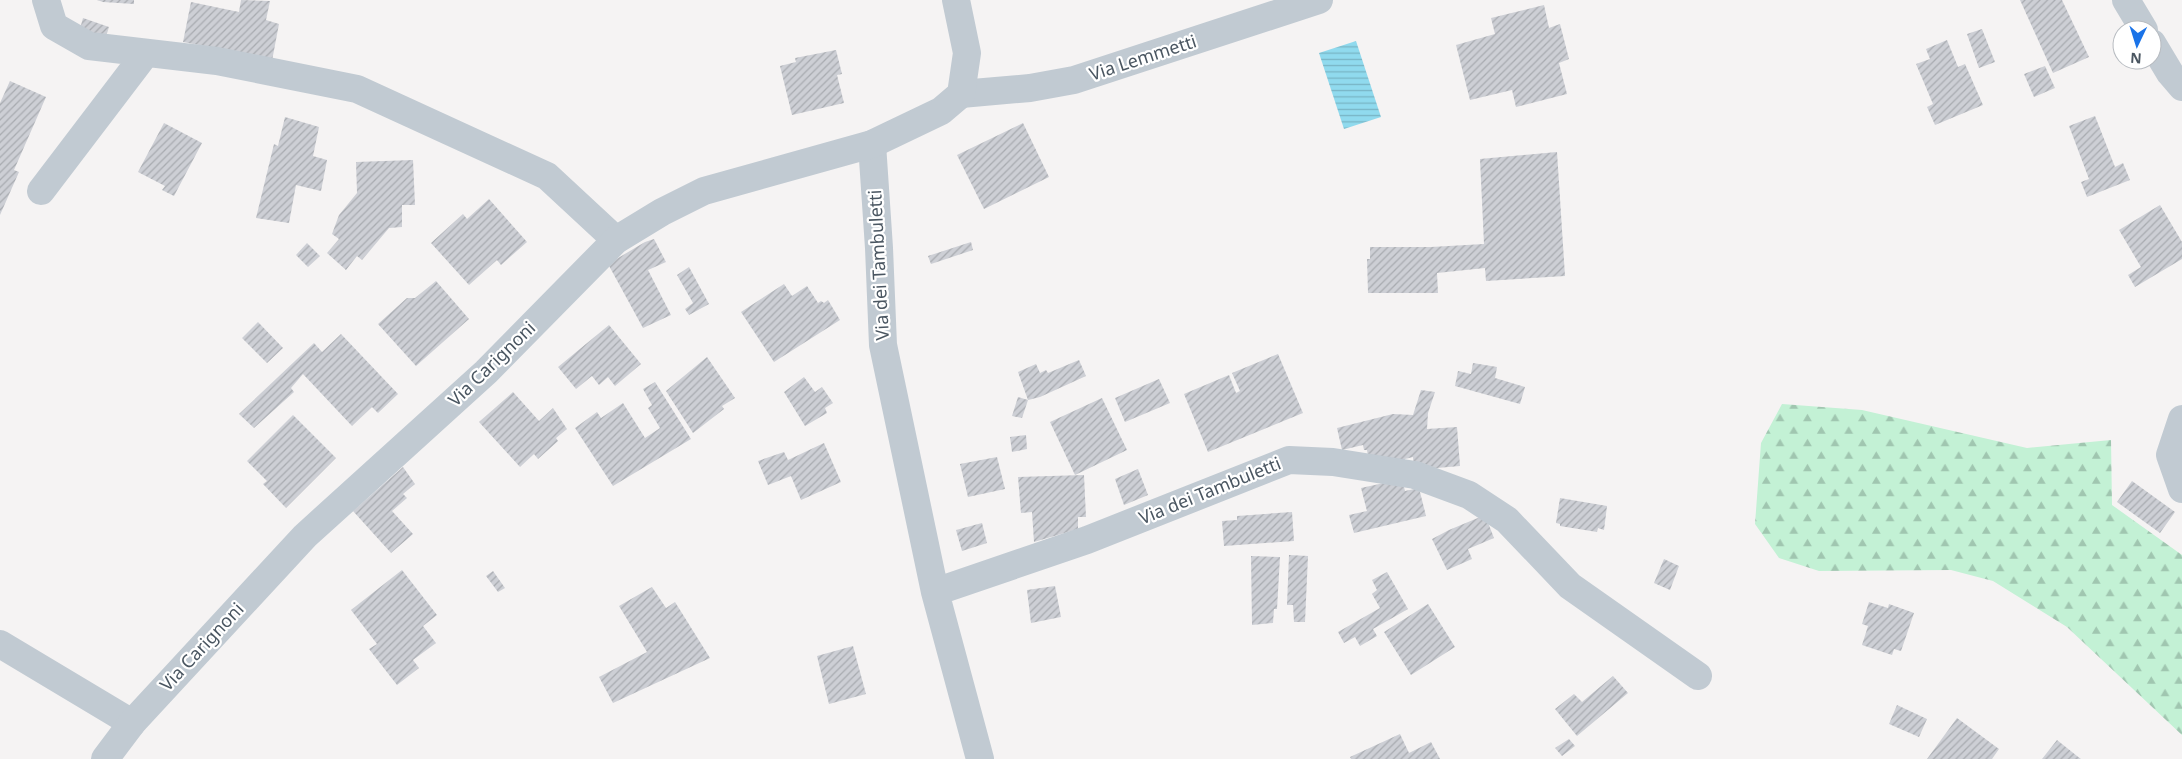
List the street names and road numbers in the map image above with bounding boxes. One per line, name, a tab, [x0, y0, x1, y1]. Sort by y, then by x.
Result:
street label: Via Lemmetti	[1086, 28, 1199, 86]
street label: Via dei Tambuletti	[862, 189, 894, 341]
street label: Via Carignoni	[442, 316, 540, 411]
street label: Via dei Tambuletti	[1135, 451, 1284, 529]
street label: Via Carignoni	[154, 597, 248, 696]

